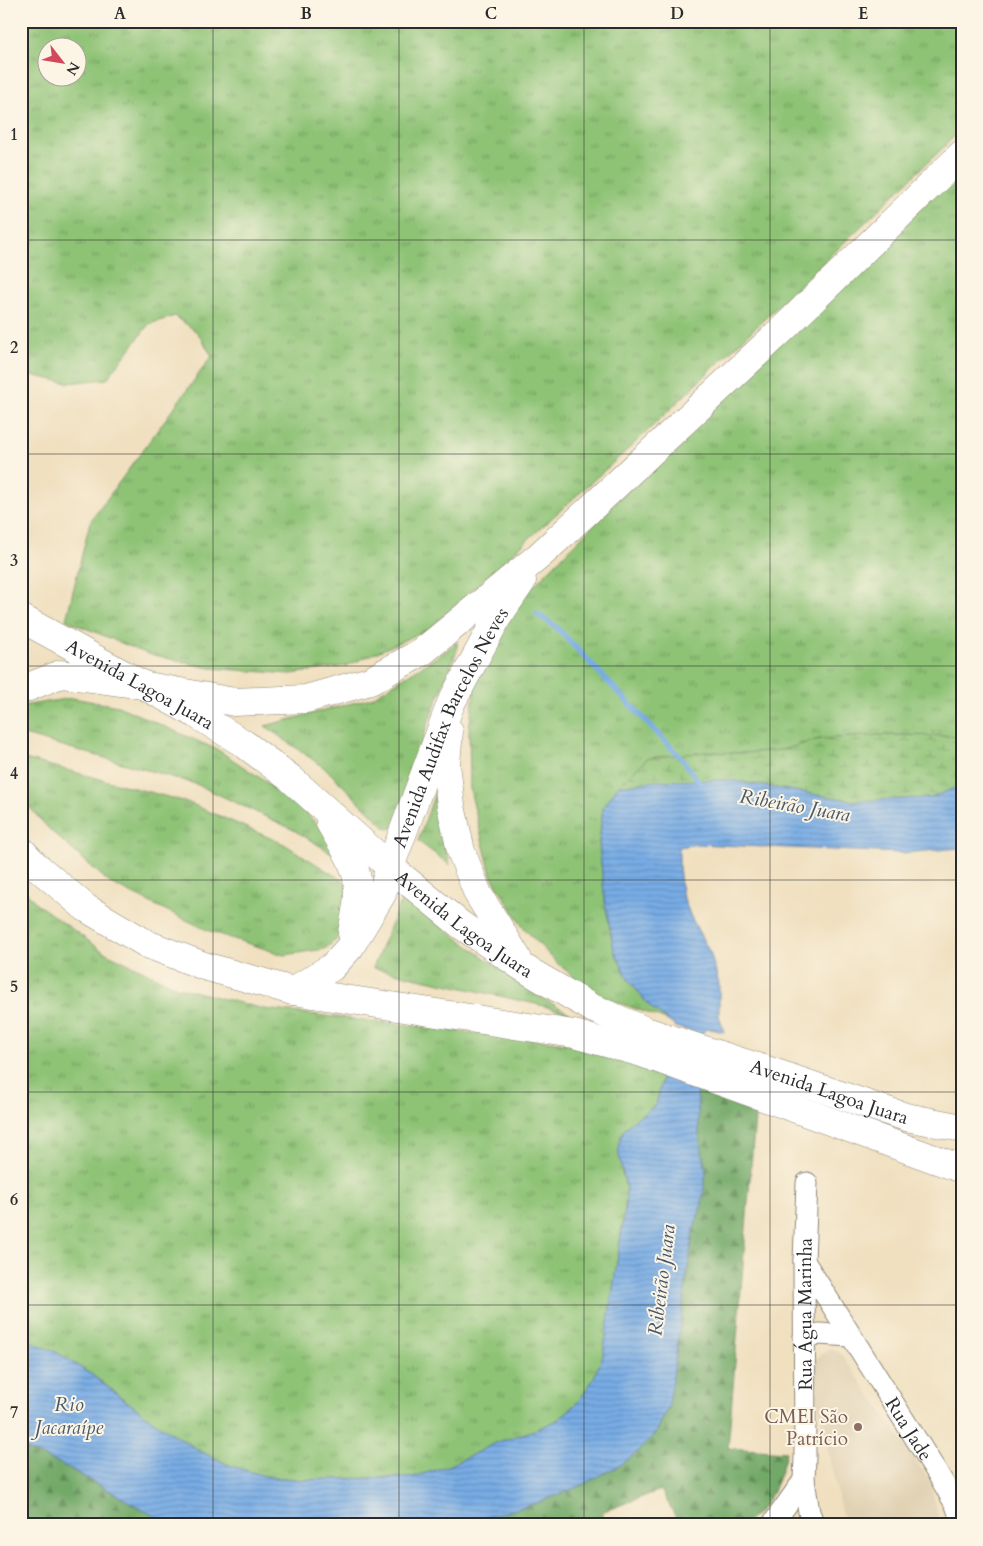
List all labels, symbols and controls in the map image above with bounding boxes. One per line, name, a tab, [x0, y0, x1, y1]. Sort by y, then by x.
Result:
text: A	[114, 3, 126, 25]
text: B	[300, 3, 312, 25]
text: C	[485, 3, 497, 25]
text: D	[670, 3, 684, 25]
text: E	[858, 3, 868, 25]
north arrow	[38, 38, 88, 88]
text: N	[61, 58, 84, 79]
text: 1	[10, 124, 18, 146]
text: 2	[10, 337, 18, 359]
text: 3	[10, 550, 18, 572]
street label: Avenida Audifax Barcelos Neves	[386, 602, 515, 851]
street label: Avenida Lagoa Juara	[61, 633, 219, 736]
text: 4	[10, 763, 18, 785]
water label: Ribeirão Juara	[737, 782, 852, 829]
street label: Avenida Lagoa Juara	[390, 865, 537, 985]
text: 5	[10, 976, 18, 998]
street label: Avenida Lagoa Juara	[747, 1054, 912, 1131]
text: 6	[10, 1189, 18, 1211]
water label: Ribeirão Juara	[641, 1223, 682, 1337]
street label: Rua Água Marinha	[792, 1237, 819, 1391]
water label: Rio Jacaraípe	[30, 1391, 104, 1441]
street label: Rua Jade	[879, 1392, 938, 1466]
text: 7	[10, 1402, 18, 1424]
place label: CMEI São Patrício	[764, 1404, 848, 1452]
marker: CMEI São Patrício	[852, 1421, 864, 1433]

